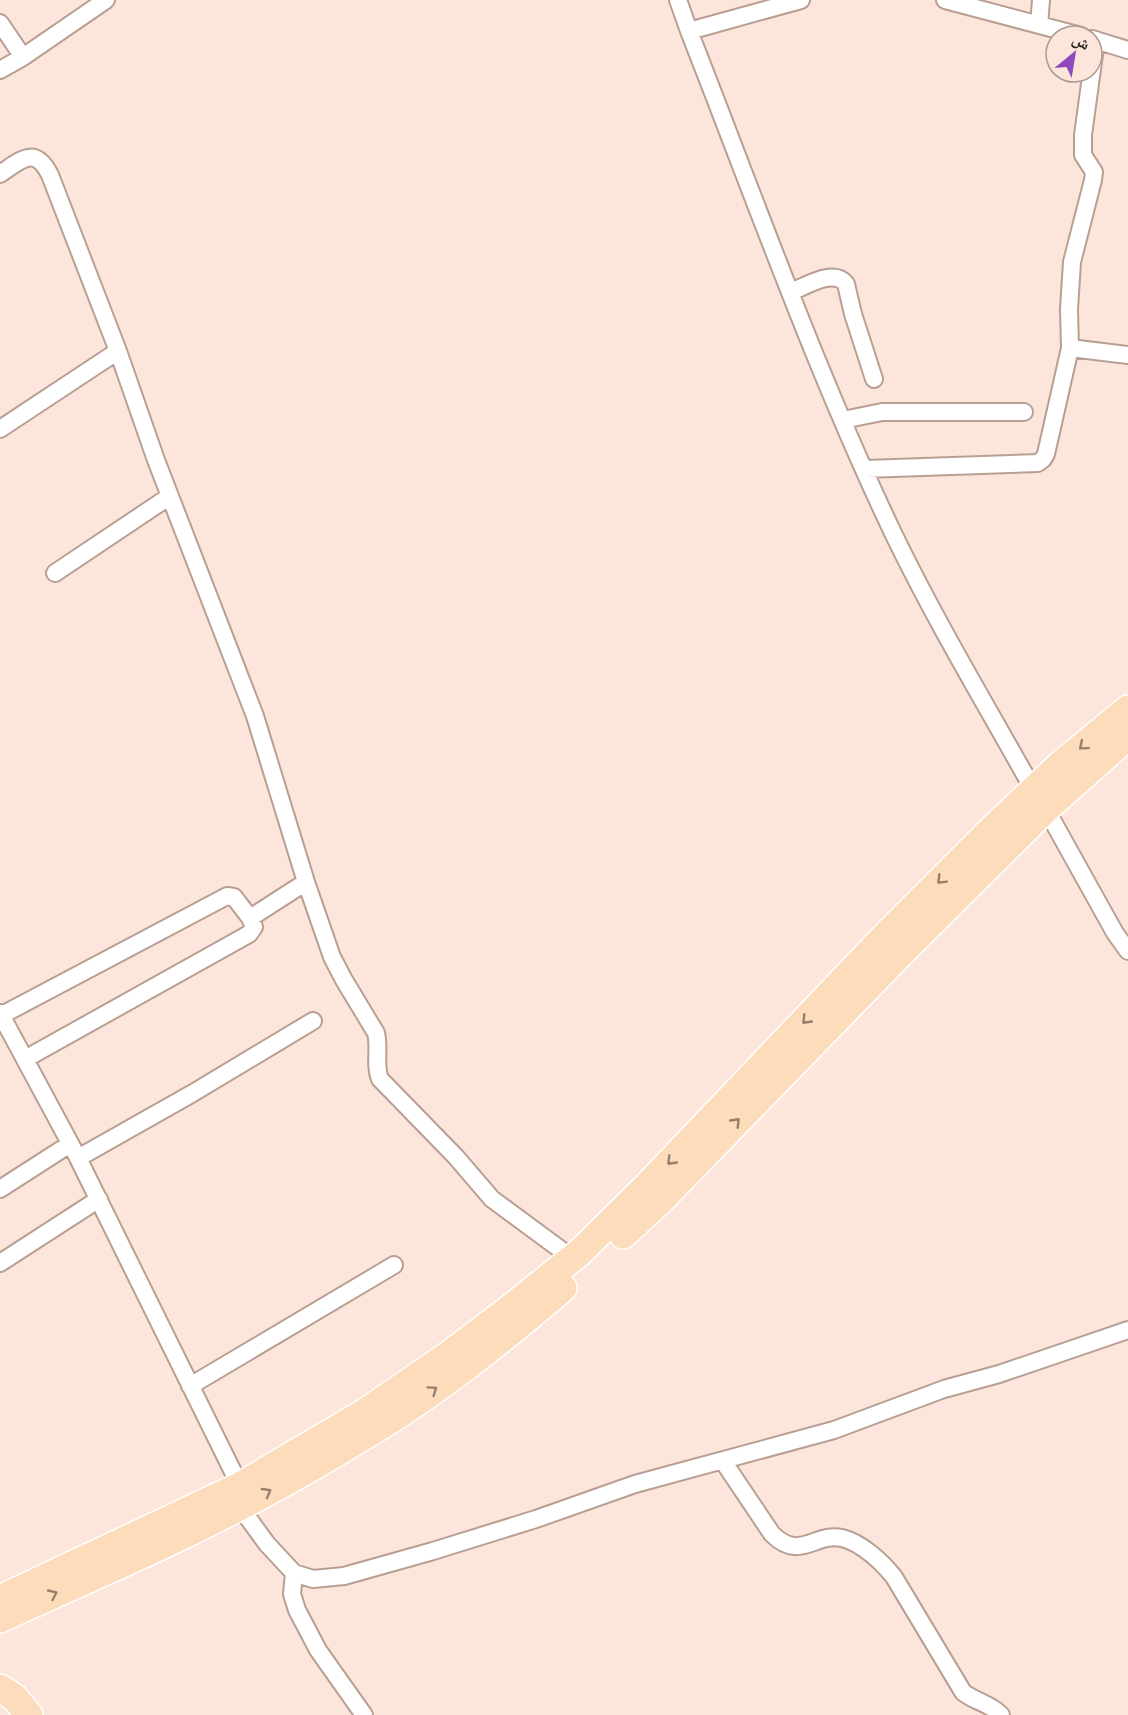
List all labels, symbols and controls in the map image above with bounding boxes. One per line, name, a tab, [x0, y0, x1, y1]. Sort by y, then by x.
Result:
north arrow	[1044, 24, 1104, 84]
text: ش	[1069, 28, 1094, 54]
one-way arrow	[1079, 739, 1090, 750]
one-way arrow	[938, 873, 949, 884]
one-way arrow	[802, 1014, 813, 1024]
one-way arrow	[729, 1119, 740, 1129]
one-way arrow	[667, 1155, 678, 1165]
one-way arrow	[426, 1386, 437, 1397]
one-way arrow	[261, 1488, 271, 1499]
one-way arrow	[47, 1590, 58, 1602]

